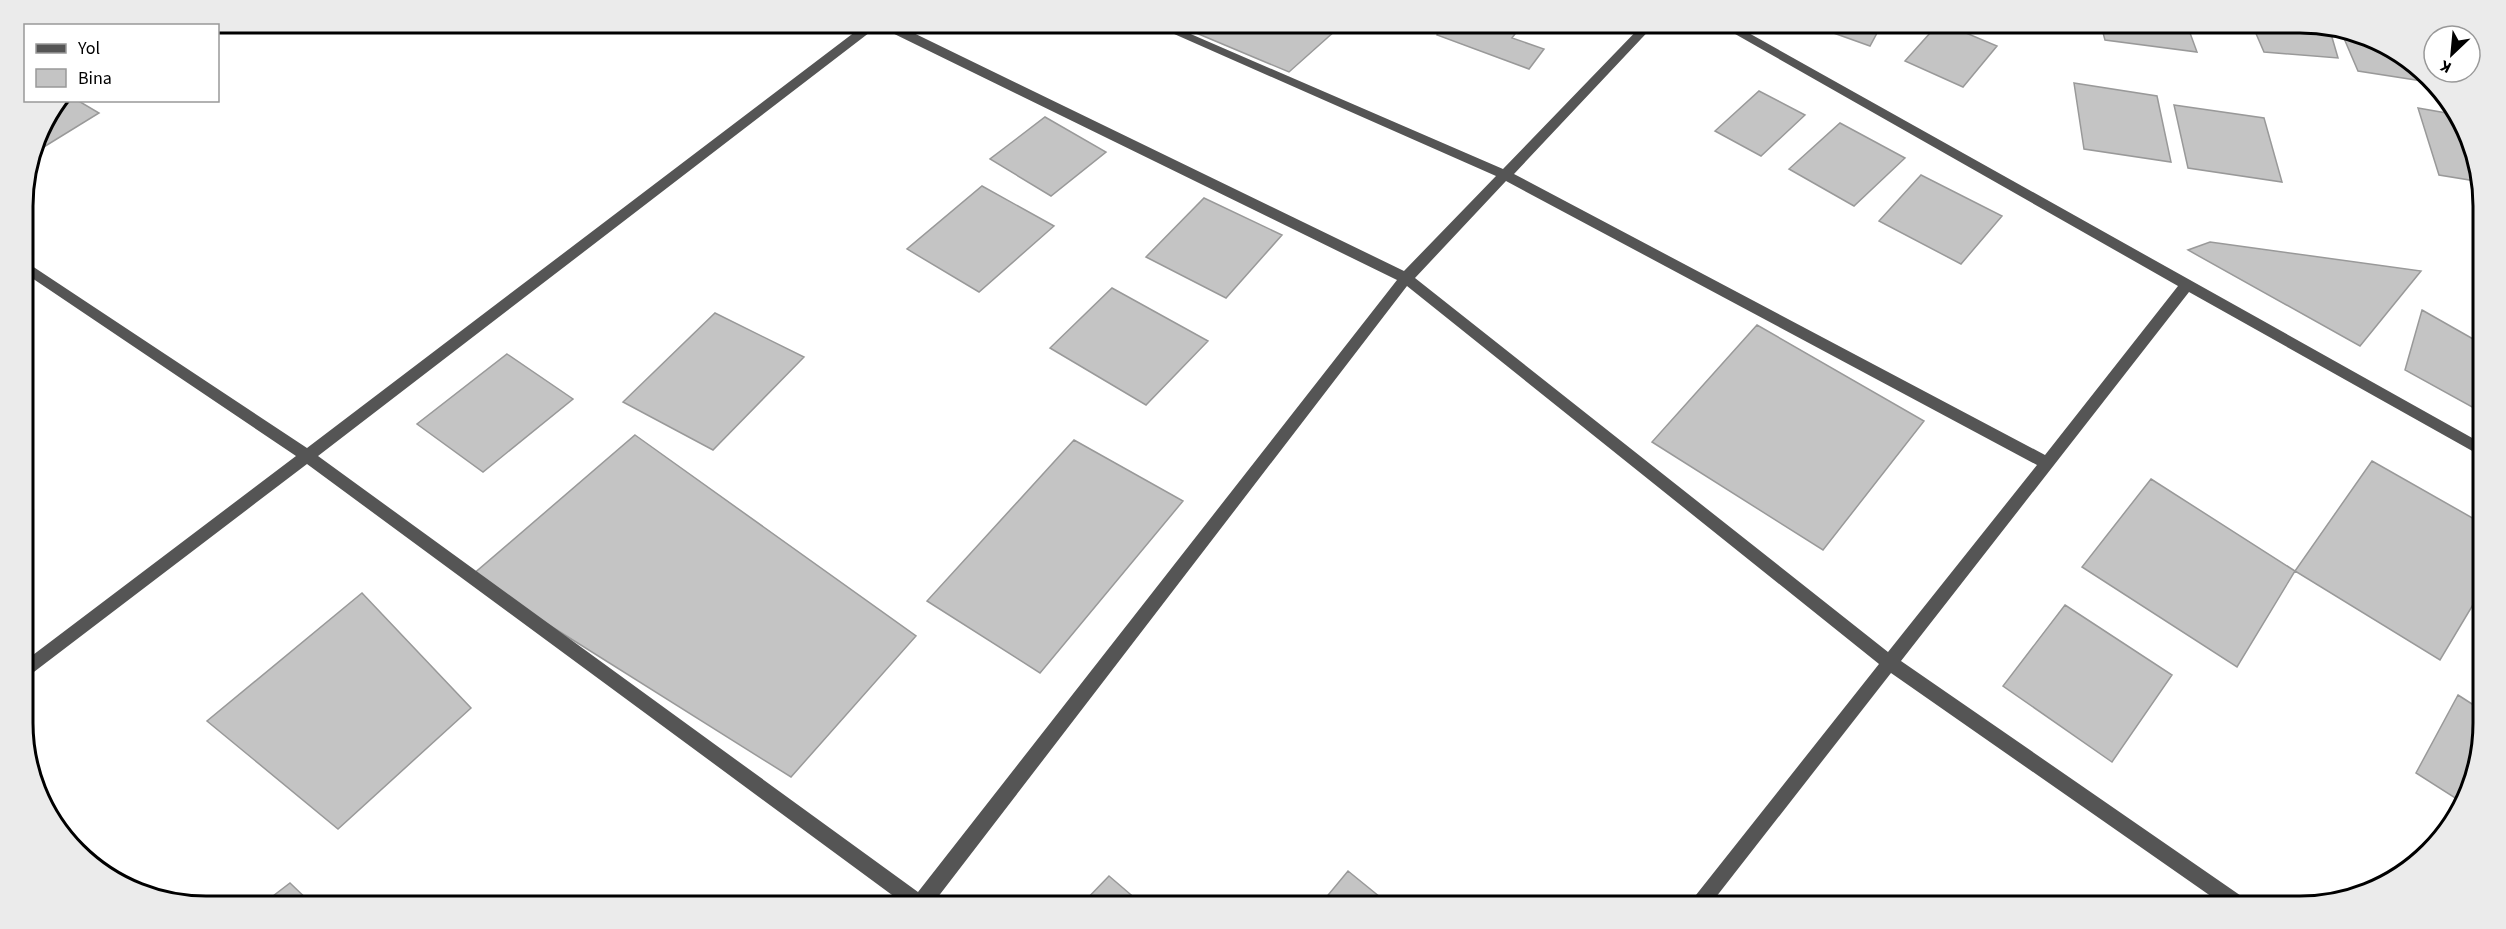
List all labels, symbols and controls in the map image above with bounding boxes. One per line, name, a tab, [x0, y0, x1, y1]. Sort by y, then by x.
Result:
legend	[24, 24, 219, 102]
north arrow	[2422, 24, 2482, 84]
text: Yol	[77, 36, 100, 61]
text: K	[2436, 54, 2455, 79]
text: Bina	[78, 66, 112, 91]

